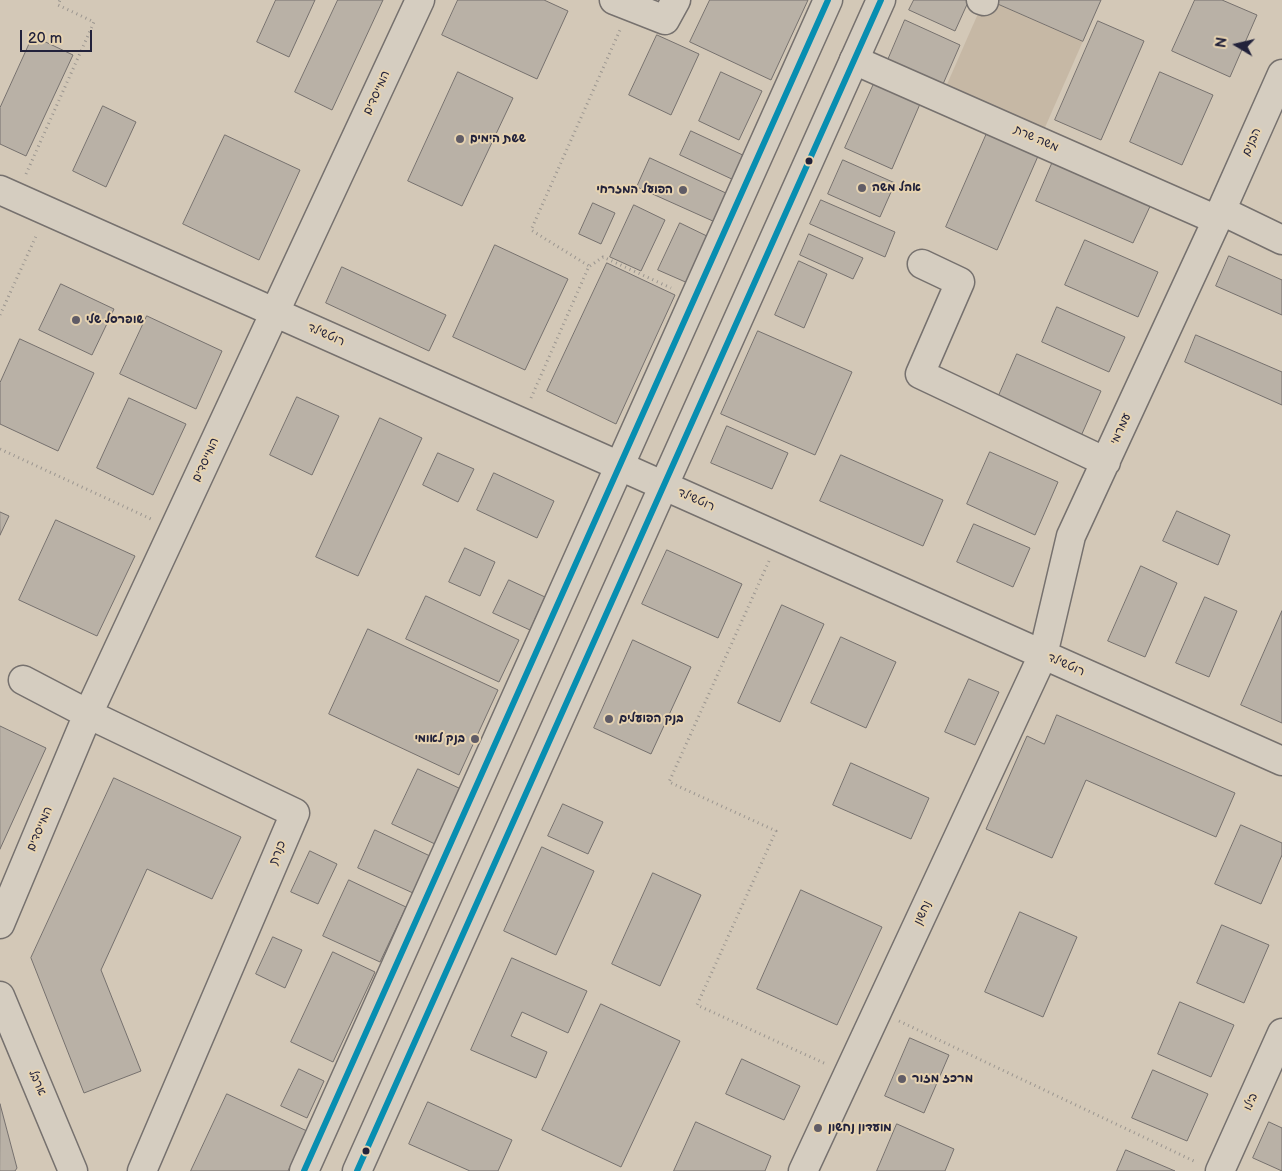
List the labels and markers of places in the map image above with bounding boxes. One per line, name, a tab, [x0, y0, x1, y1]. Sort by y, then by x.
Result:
place label: ששת הימים	[470, 132, 526, 146]
marker: ששת הימים	[454, 133, 466, 145]
unlabelled marker	[804, 156, 814, 166]
place label: אהל משה	[872, 181, 921, 195]
marker: אהל משה	[856, 182, 868, 194]
place label: הפועל המזרחי	[597, 183, 673, 197]
marker: הפועל המזרחי	[677, 184, 689, 196]
place label: שופרסל שלי	[86, 313, 144, 327]
marker: שופרסל שלי	[70, 314, 82, 326]
place label: בנק הפועלים	[619, 712, 684, 726]
marker: בנק הפועלים	[603, 713, 615, 725]
place label: בנק לאומי	[415, 732, 465, 746]
marker: בנק לאומי	[469, 733, 481, 745]
place label: מרכז מזור	[912, 1072, 973, 1086]
marker: מרכז מזור	[896, 1073, 908, 1085]
place label: מועדון נחשון	[828, 1121, 892, 1135]
marker: מועדון נחשון	[812, 1122, 824, 1134]
unlabelled marker	[361, 1146, 371, 1156]

